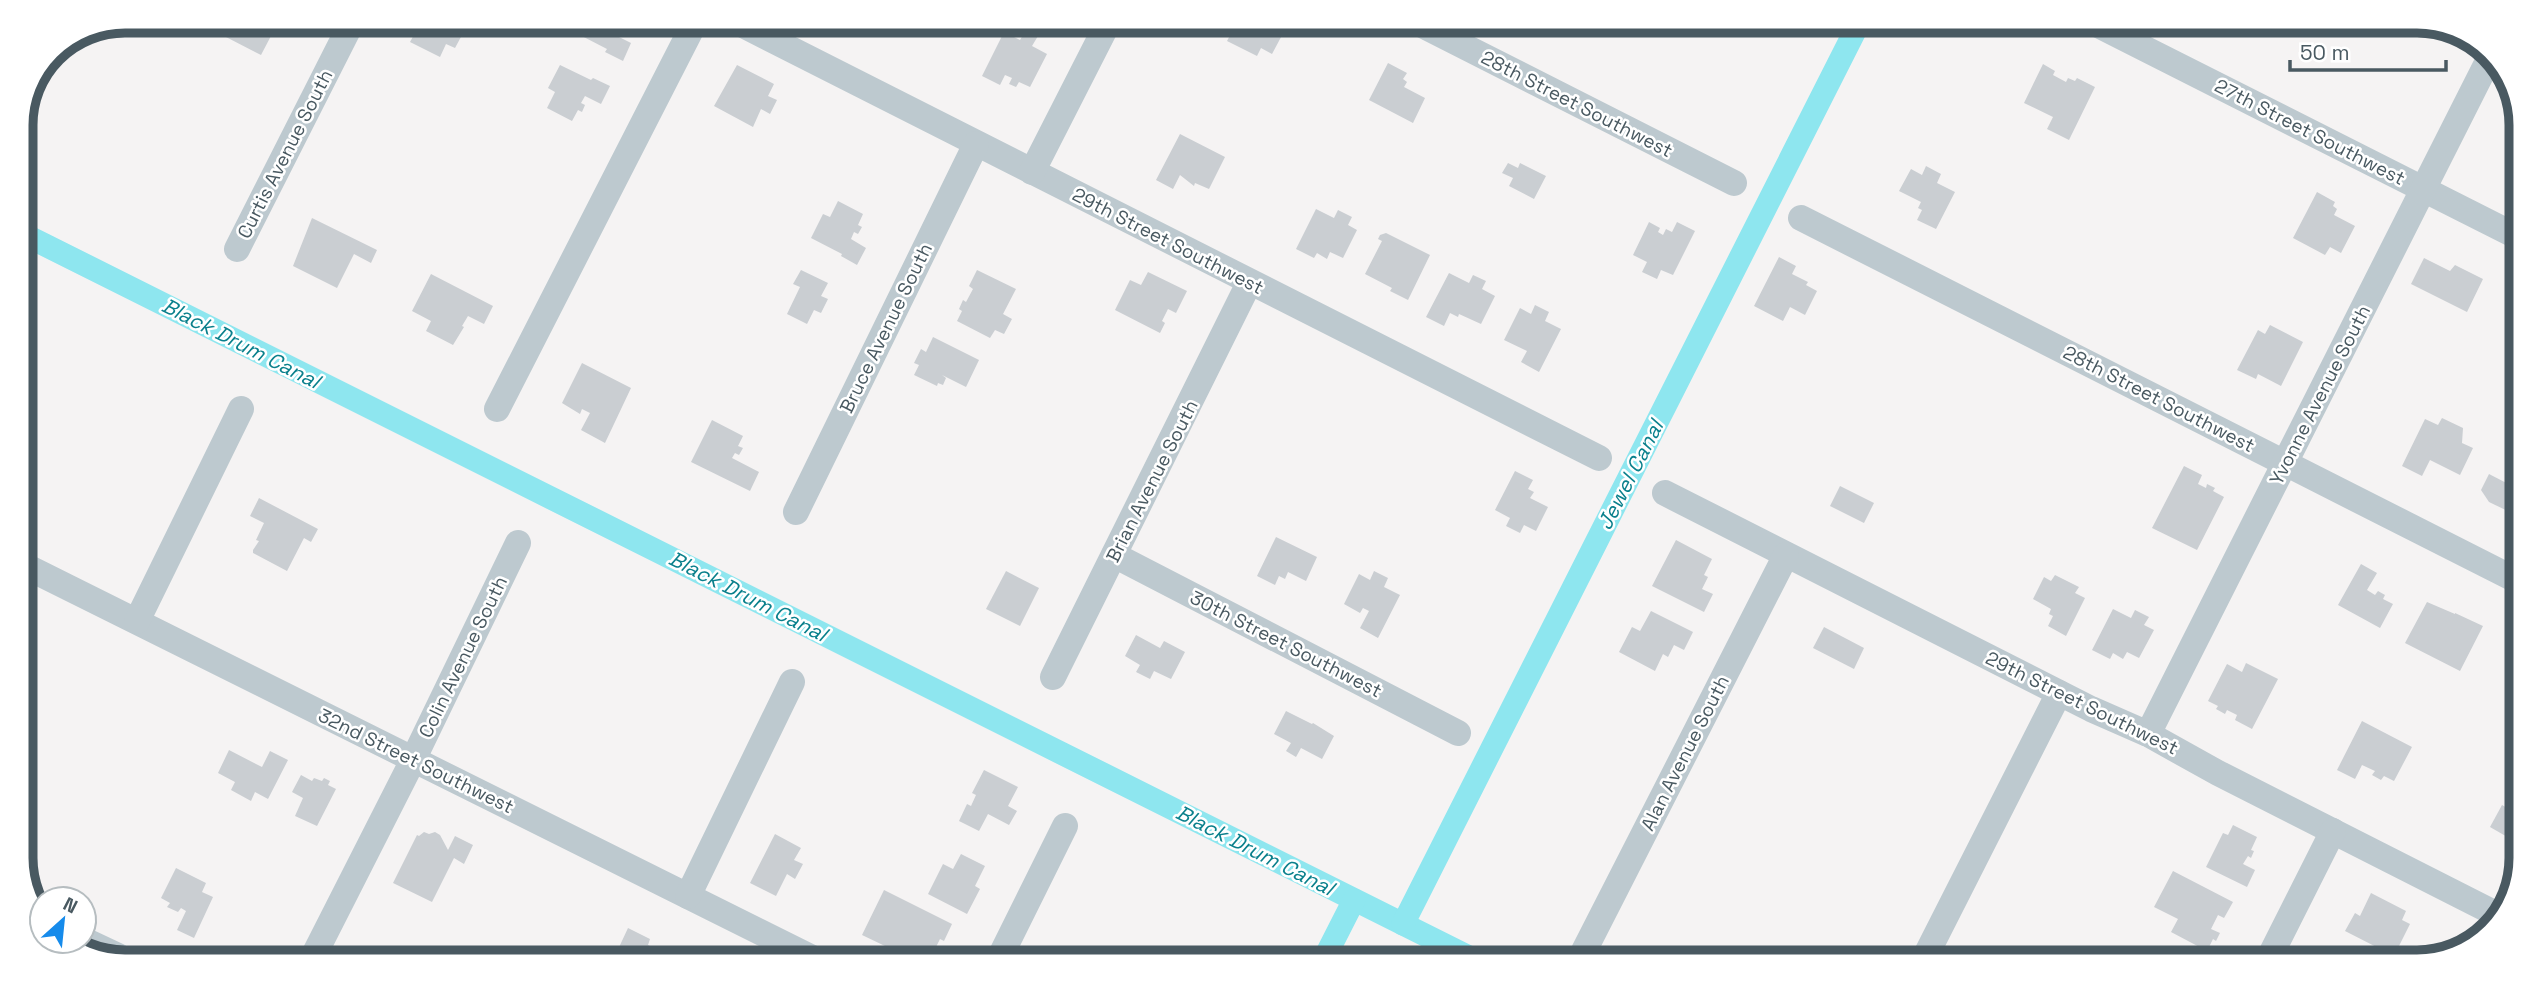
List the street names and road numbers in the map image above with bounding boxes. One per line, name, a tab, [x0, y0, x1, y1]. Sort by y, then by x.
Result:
street label: 28th Street Southwest	[1477, 45, 1677, 163]
street label: Curtis Avenue South	[232, 65, 338, 243]
street label: 27th Street Southwest	[2211, 73, 2409, 191]
street label: 29th Street Southwest	[1068, 182, 1268, 300]
street label: Bruce Avenue South	[834, 239, 938, 417]
street label: Yvonne Avenue South	[2264, 301, 2376, 489]
street label: 28th Street Southwest	[2059, 340, 2259, 458]
street label: Brian Avenue South	[1100, 396, 1204, 566]
street label: Colin Avenue South	[413, 572, 513, 742]
street label: 30th Street Southwest	[1186, 585, 1386, 703]
street label: 29th Street Southwest	[1982, 645, 2182, 761]
street label: Alan Avenue South	[1635, 671, 1735, 835]
street label: 32nd Street Southwest	[314, 703, 518, 819]

